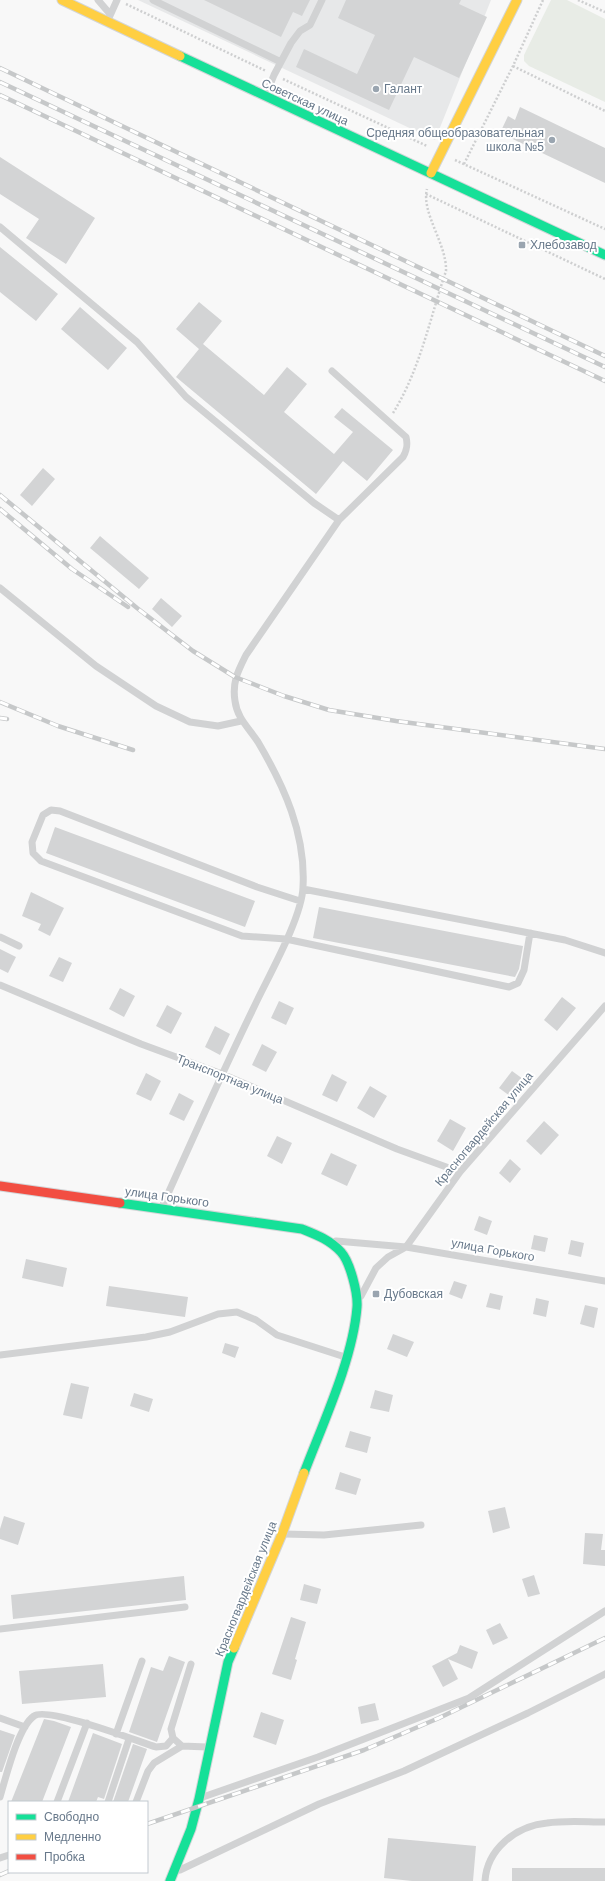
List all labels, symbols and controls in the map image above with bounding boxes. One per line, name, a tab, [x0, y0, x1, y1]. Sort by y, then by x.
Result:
street label: Советская улица	[259, 76, 351, 128]
place label: Галант	[384, 82, 423, 96]
marker: Галант	[371, 84, 381, 94]
place label: Средняя общеобразовательная школа №5	[366, 126, 544, 154]
marker: Средняя общеобразовательная школа №5	[547, 135, 557, 145]
place label: Хлебозавод	[530, 238, 597, 252]
marker: Хлебозавод	[517, 240, 527, 250]
street label: Транспортная улица	[175, 1051, 286, 1107]
street label: Красногвардейская улица	[432, 1069, 536, 1189]
street label: улица Горького	[124, 1184, 210, 1210]
street label: улица Горького	[450, 1236, 536, 1264]
place label: Дубовская	[384, 1287, 443, 1301]
marker: Дубовская	[371, 1289, 381, 1299]
street label: Красногвардейская улица	[212, 1519, 280, 1659]
legend	[8, 1801, 148, 1873]
text: Свободно	[44, 1810, 99, 1824]
text: Медленно	[44, 1830, 101, 1844]
text: Пробка	[44, 1850, 85, 1864]

